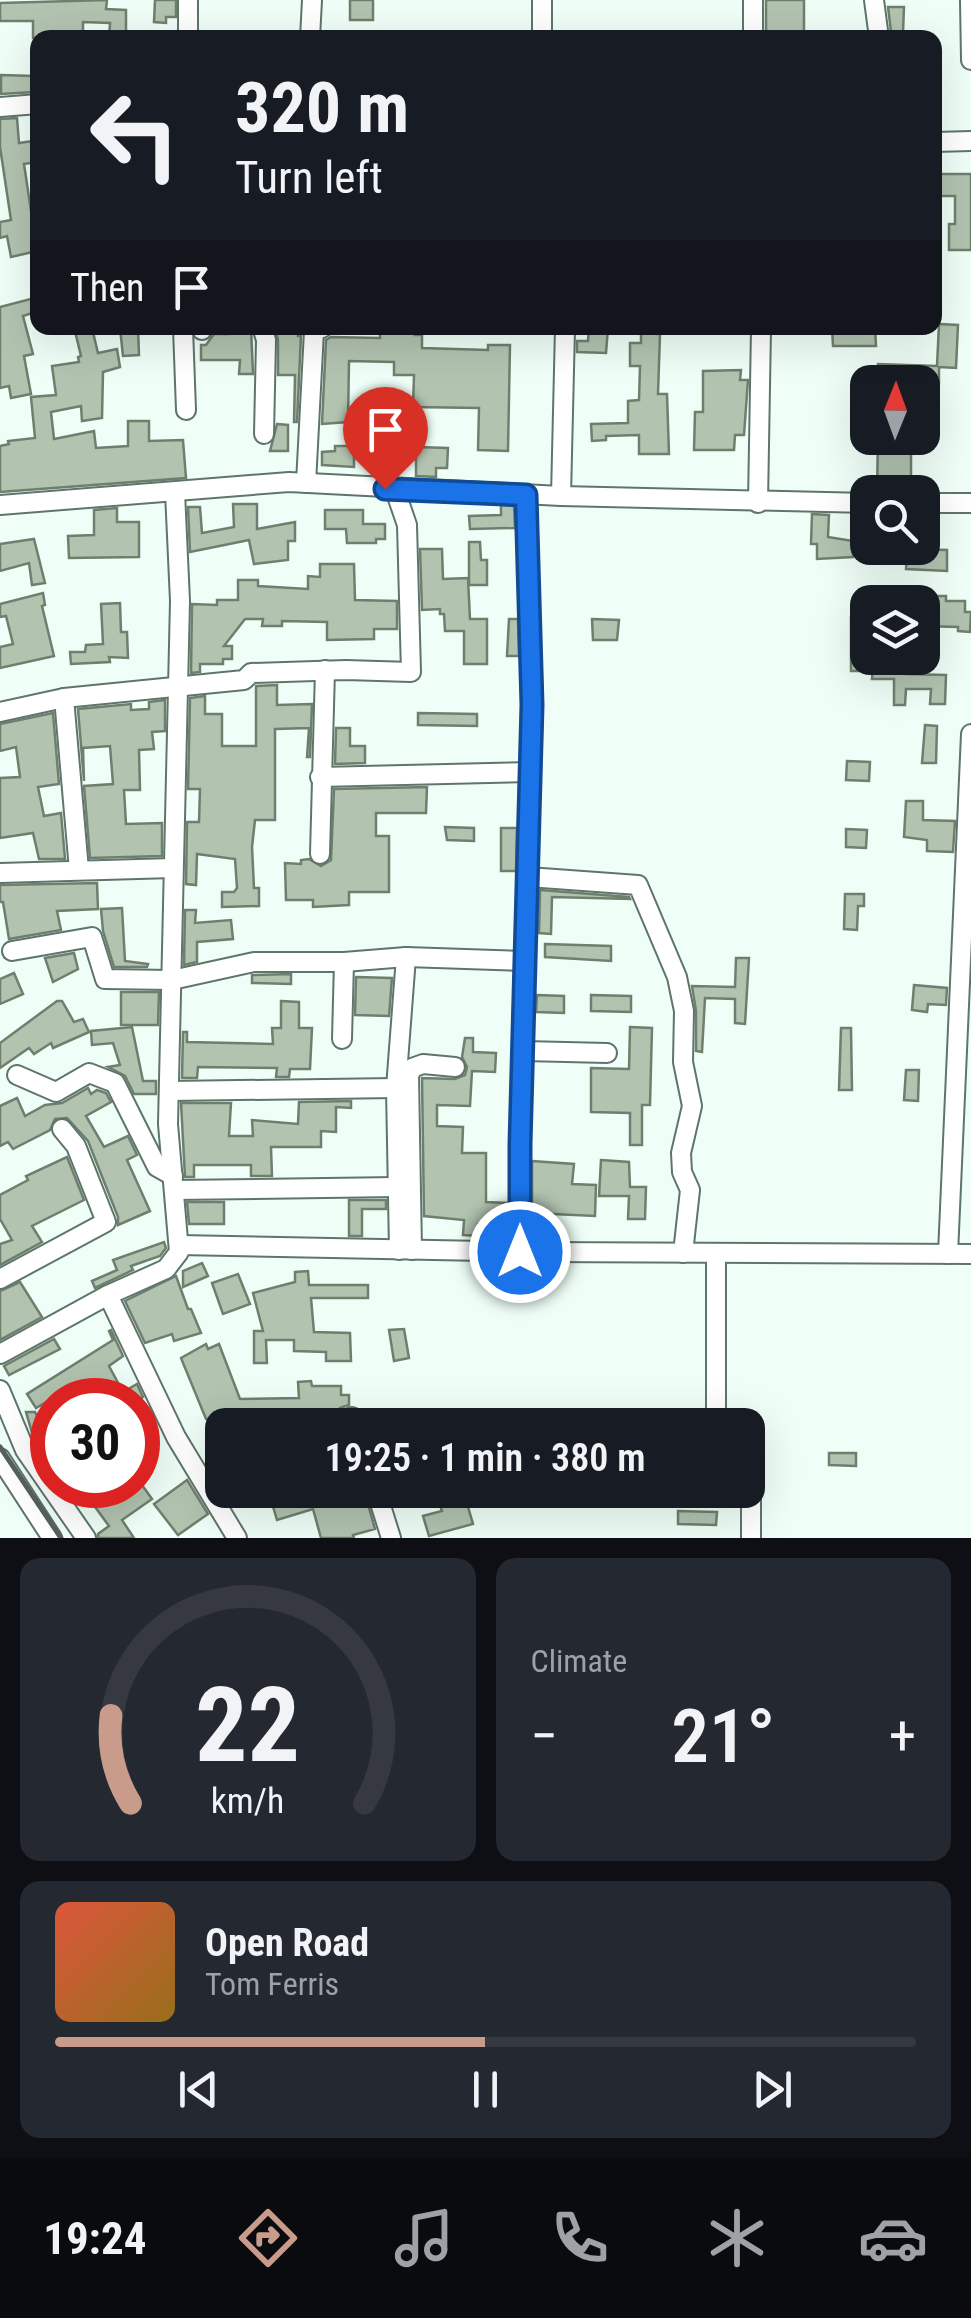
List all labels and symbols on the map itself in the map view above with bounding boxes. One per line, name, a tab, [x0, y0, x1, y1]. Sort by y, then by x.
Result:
north arrow	[850, 365, 940, 455]
pin	[343, 387, 428, 490]
position arrow	[468, 1200, 572, 1304]
speed limit sign: 30	[30, 1378, 160, 1508]

